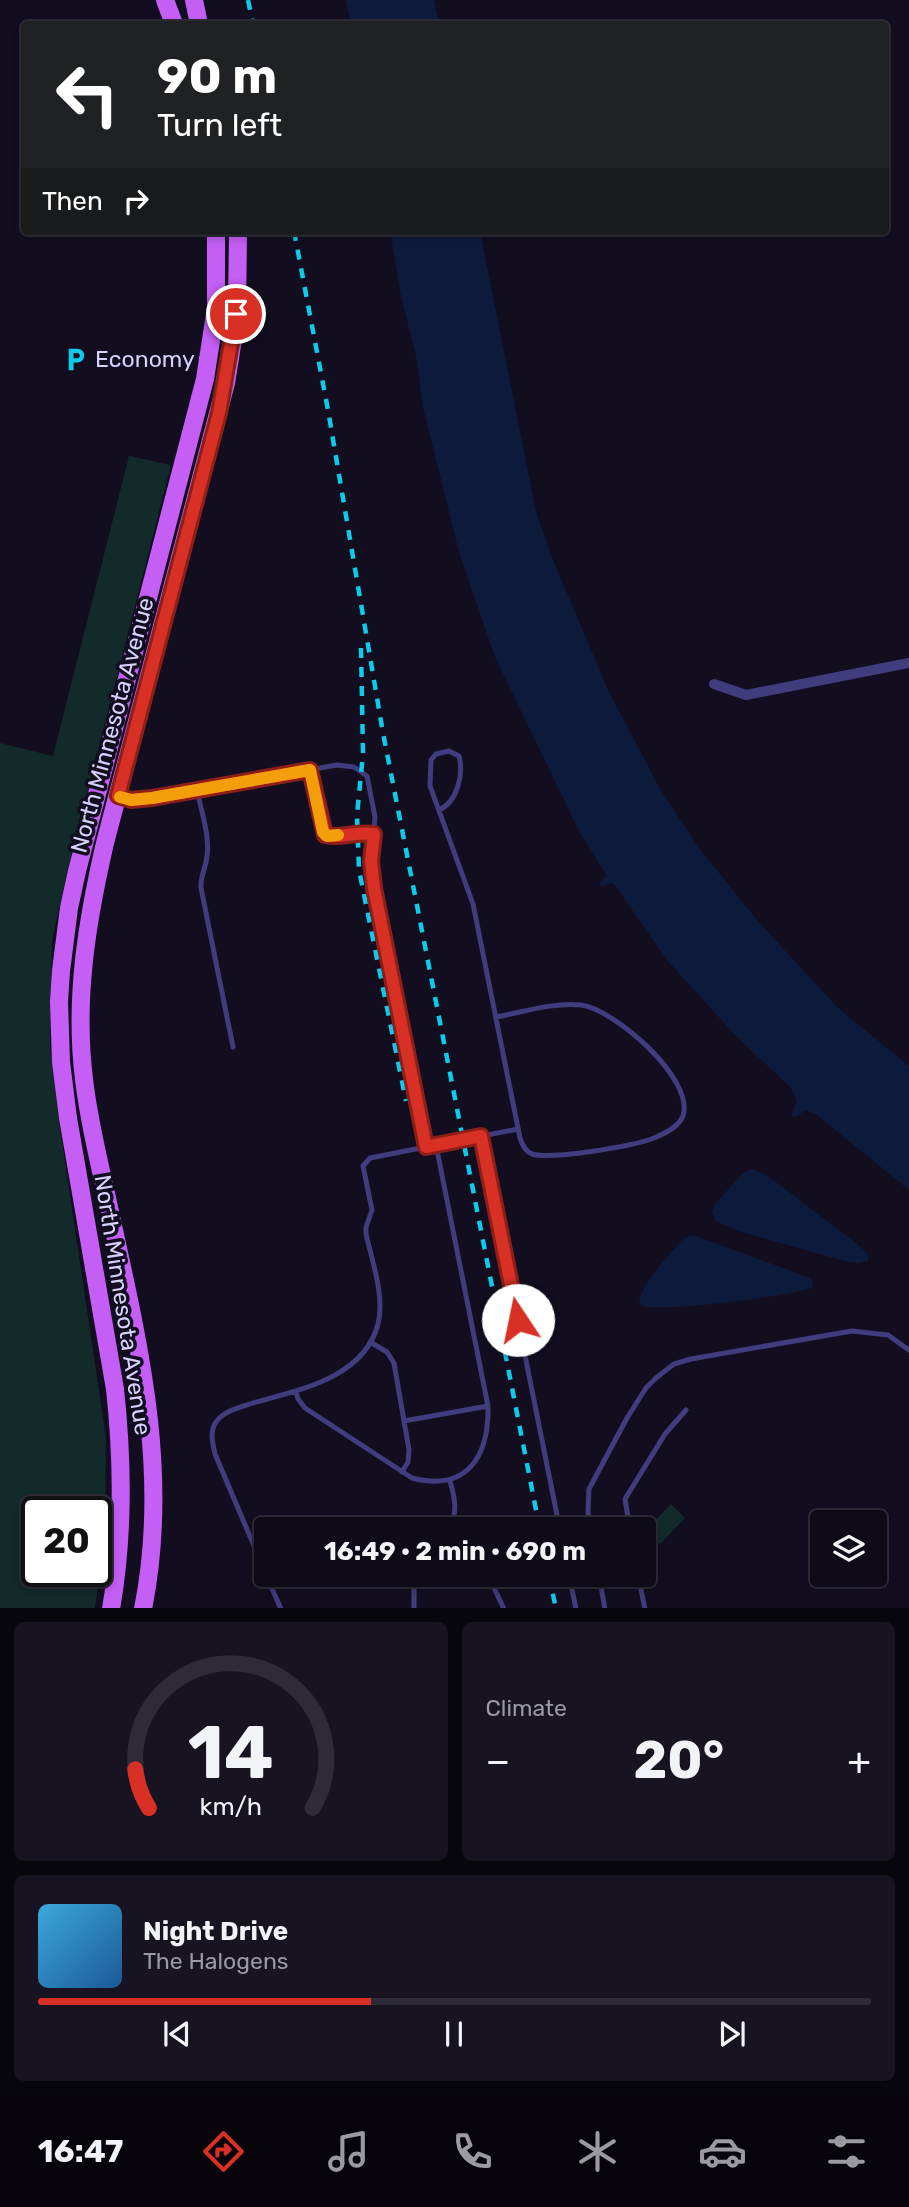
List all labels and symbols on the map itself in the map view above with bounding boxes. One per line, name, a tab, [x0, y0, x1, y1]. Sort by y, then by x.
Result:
pin	[206, 284, 266, 344]
parking icon: Economy	[61, 345, 89, 373]
place label: Economy	[95, 345, 195, 373]
street label: North Minnesota Avenue	[64, 594, 160, 856]
street label: North Minnesota Avenue	[89, 1173, 157, 1437]
position arrow	[481, 1283, 555, 1357]
speed limit sign: 20	[21, 1496, 112, 1587]

